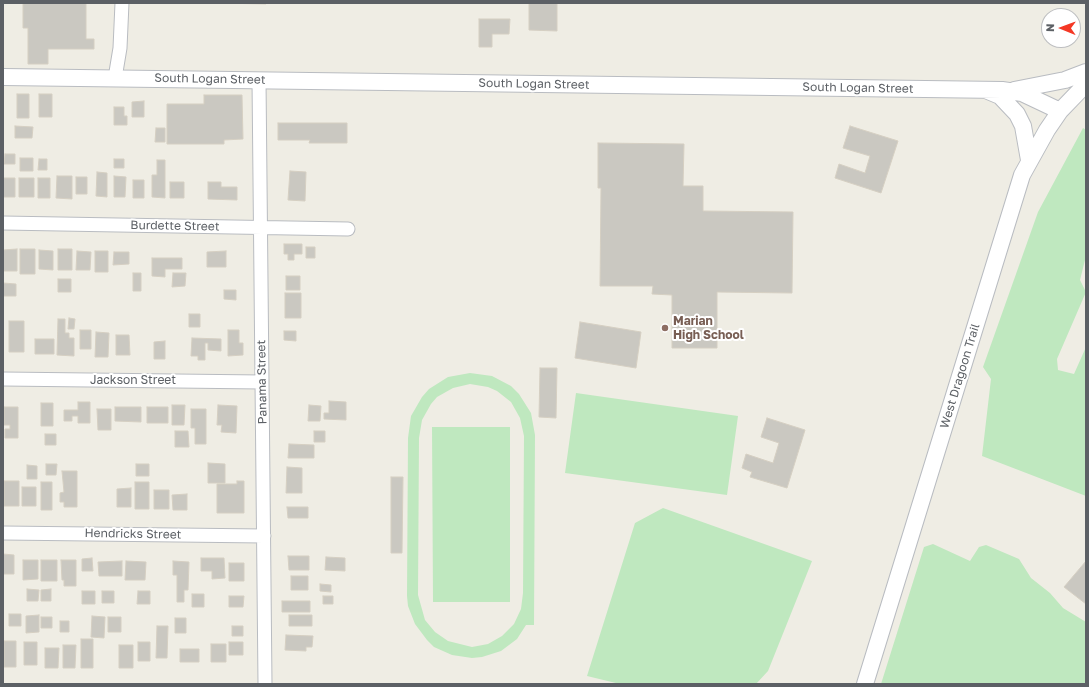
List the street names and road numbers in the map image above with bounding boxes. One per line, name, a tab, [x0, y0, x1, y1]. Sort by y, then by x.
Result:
street label: South Logan Street	[154, 71, 266, 87]
street label: South Logan Street	[478, 76, 590, 92]
street label: South Logan Street	[802, 80, 914, 96]
street label: Burdette Street	[130, 218, 220, 234]
street label: West Dragoon Trail	[937, 322, 983, 430]
street label: Panama Street	[254, 340, 270, 424]
street label: Jackson Street	[90, 373, 176, 387]
street label: Hendricks Street	[84, 526, 182, 542]

